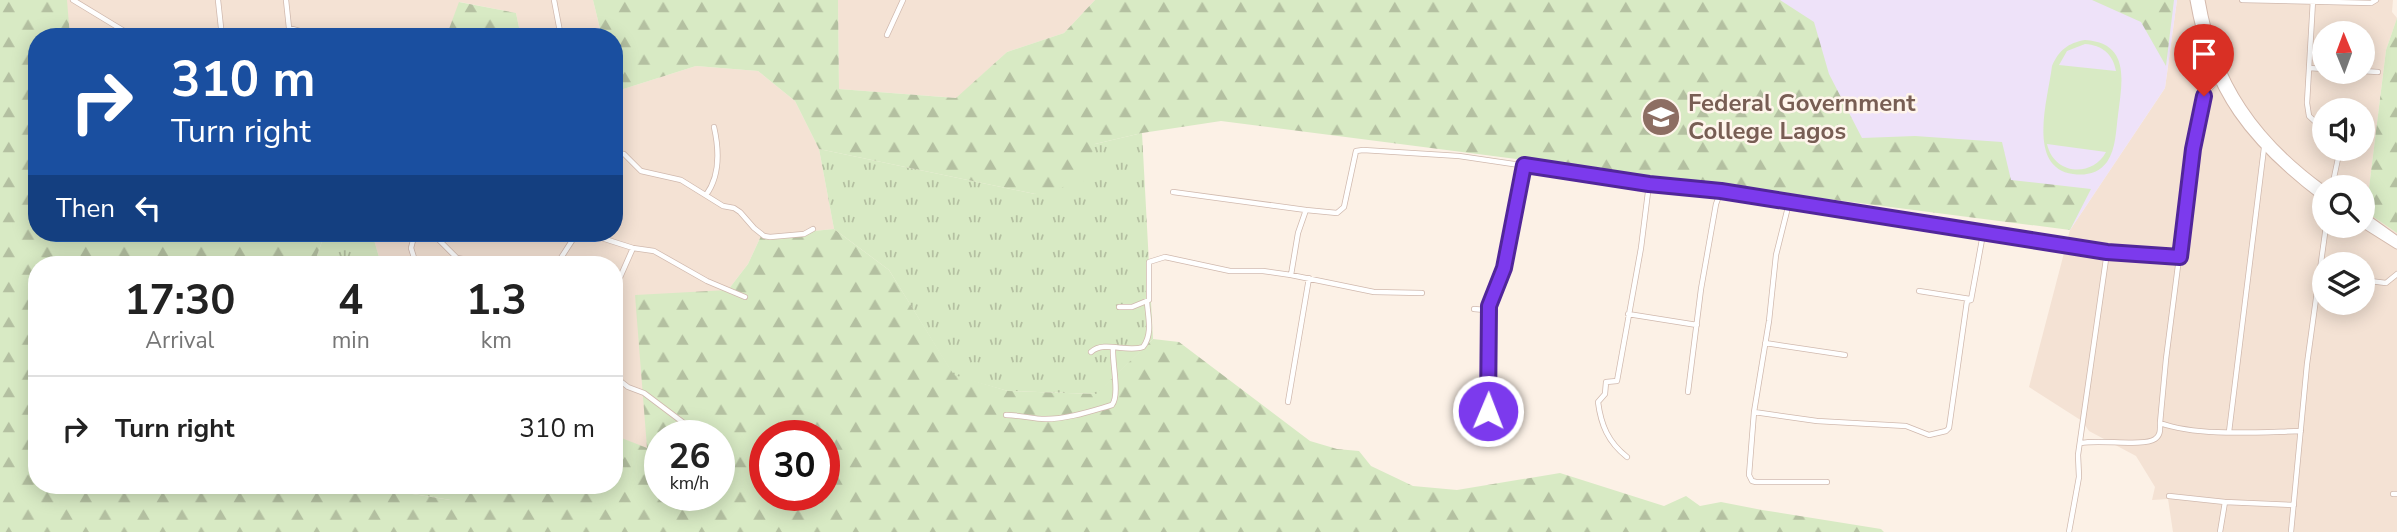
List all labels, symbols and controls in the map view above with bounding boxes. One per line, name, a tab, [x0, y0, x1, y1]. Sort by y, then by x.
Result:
north arrow	[2312, 21, 2375, 84]
map controls	[2312, 21, 2375, 315]
pin	[2174, 24, 2234, 96]
icon: arrive	[2185, 35, 2223, 73]
text: 310 m	[171, 46, 315, 113]
icon: right	[56, 56, 147, 147]
place label: Federal Government College Lagos	[1688, 87, 1916, 147]
school or university icon: Federal Government College Lagos	[1640, 96, 1682, 138]
button: sound	[2312, 98, 2375, 161]
text: Turn right	[171, 110, 311, 153]
button: search	[2312, 175, 2375, 238]
icon: left	[129, 189, 167, 227]
text: Then	[56, 191, 115, 226]
button: layers	[2312, 252, 2375, 315]
text: 17:30	[124, 272, 235, 329]
text: 4	[338, 272, 363, 329]
text: 1.3	[466, 272, 527, 329]
text: Arrival	[145, 325, 214, 356]
text: min	[332, 325, 370, 356]
text: km	[481, 325, 512, 356]
position arrow	[1451, 374, 1525, 448]
icon: right	[56, 410, 94, 448]
text: Turn right	[115, 411, 234, 446]
text: 310 m	[519, 411, 595, 446]
speed limit sign: 30	[749, 420, 840, 511]
text: 26	[668, 433, 711, 480]
text: km/h	[670, 471, 709, 495]

